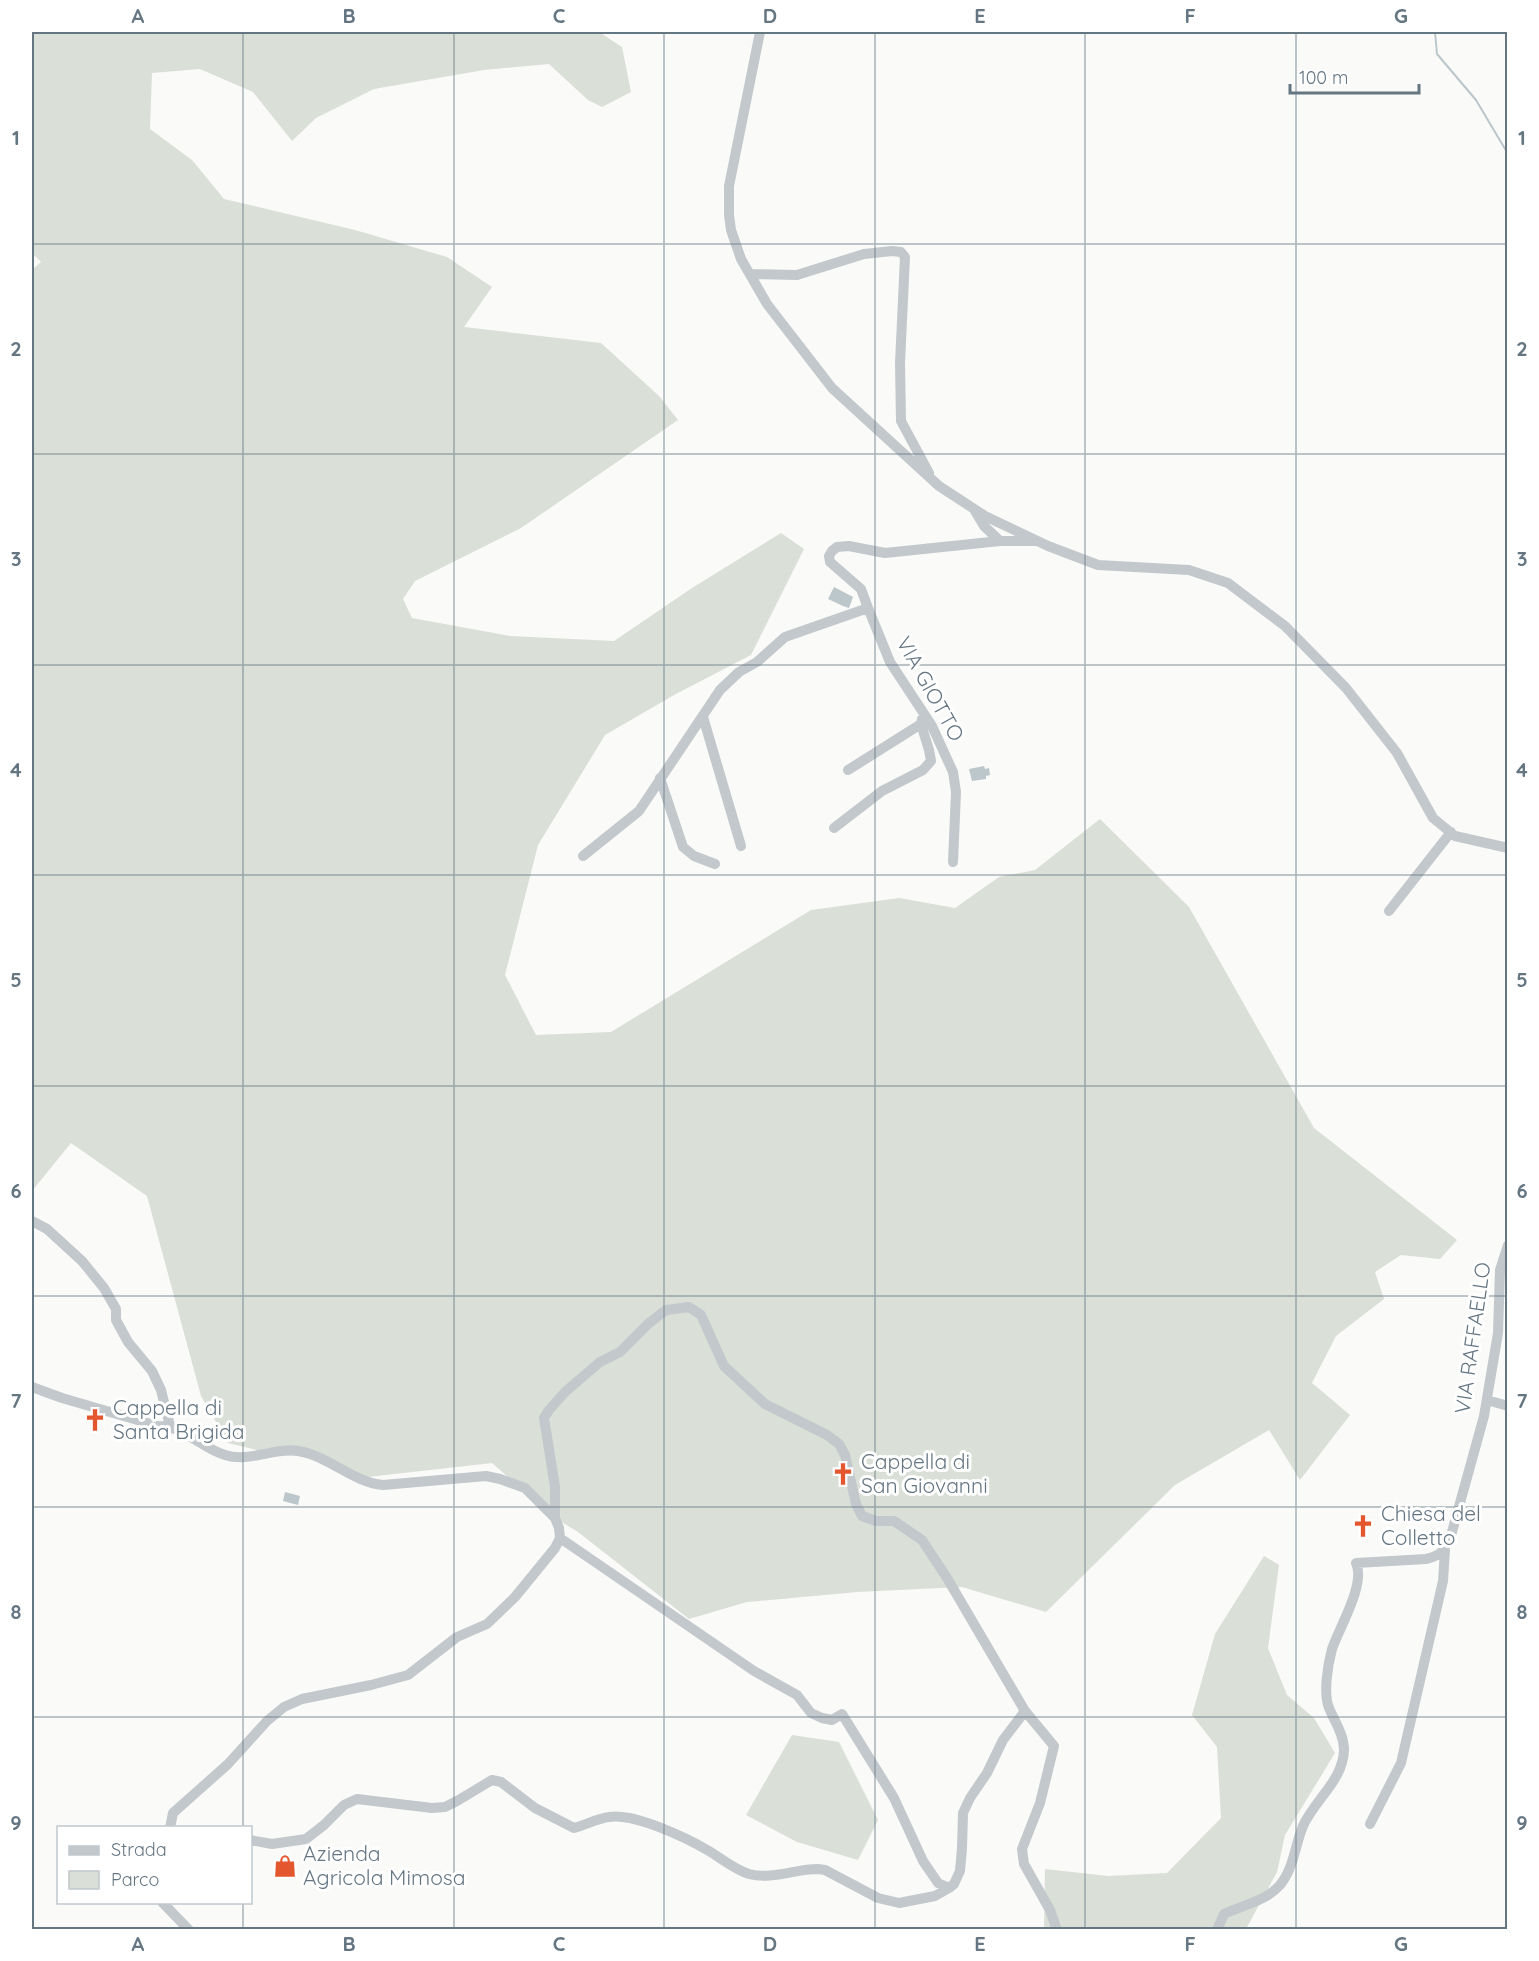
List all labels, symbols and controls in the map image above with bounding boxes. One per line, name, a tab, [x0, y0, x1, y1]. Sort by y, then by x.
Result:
text: A	[132, 3, 145, 28]
text: B	[342, 3, 356, 28]
text: C	[553, 3, 566, 28]
text: D	[763, 3, 777, 28]
text: E	[974, 3, 986, 28]
text: F	[1184, 3, 1196, 28]
text: G	[1394, 3, 1408, 28]
scale bar	[1290, 57, 1419, 95]
text: 100 m	[1299, 66, 1348, 89]
text: 1	[12, 125, 20, 150]
text: 1	[1518, 125, 1526, 150]
text: 2	[10, 336, 22, 361]
text: 2	[1516, 336, 1528, 361]
text: 3	[11, 546, 21, 571]
text: 3	[1517, 546, 1527, 571]
street label: VIA GIOTTO	[891, 632, 970, 745]
text: 4	[10, 757, 22, 782]
text: 4	[1516, 757, 1528, 782]
text: 5	[10, 967, 22, 992]
text: 5	[1516, 967, 1528, 992]
text: 6	[10, 1178, 22, 1203]
text: 6	[1516, 1178, 1528, 1203]
street label: VIA RAFFAELLO	[1448, 1260, 1496, 1415]
text: 7	[11, 1388, 22, 1413]
text: 7	[1517, 1388, 1528, 1413]
place label: Cappella di Santa Brigida	[113, 1394, 245, 1444]
church icon: Cappella di Santa Brigida	[82, 1407, 108, 1433]
place label: Cappella di San Giovanni	[861, 1448, 988, 1498]
church icon: Cappella di San Giovanni	[830, 1461, 856, 1487]
place label: Chiesa del Colletto	[1381, 1500, 1481, 1550]
church icon: Chiesa del Colletto	[1350, 1513, 1376, 1539]
text: 8	[11, 1599, 22, 1624]
text: 8	[1517, 1599, 1528, 1624]
text: 9	[10, 1810, 22, 1835]
text: 9	[1516, 1810, 1528, 1835]
legend	[57, 1826, 252, 1904]
text: Strada	[111, 1838, 167, 1861]
place label: Azienda Agricola Mimosa	[303, 1840, 466, 1890]
shop icon: Azienda Agricola Mimosa	[272, 1853, 298, 1879]
text: Parco	[111, 1868, 159, 1891]
text: A	[132, 1931, 145, 1956]
text: B	[342, 1931, 356, 1956]
text: C	[553, 1931, 566, 1956]
text: D	[763, 1931, 777, 1956]
text: E	[974, 1931, 986, 1956]
text: F	[1184, 1931, 1196, 1956]
text: G	[1394, 1931, 1408, 1956]

